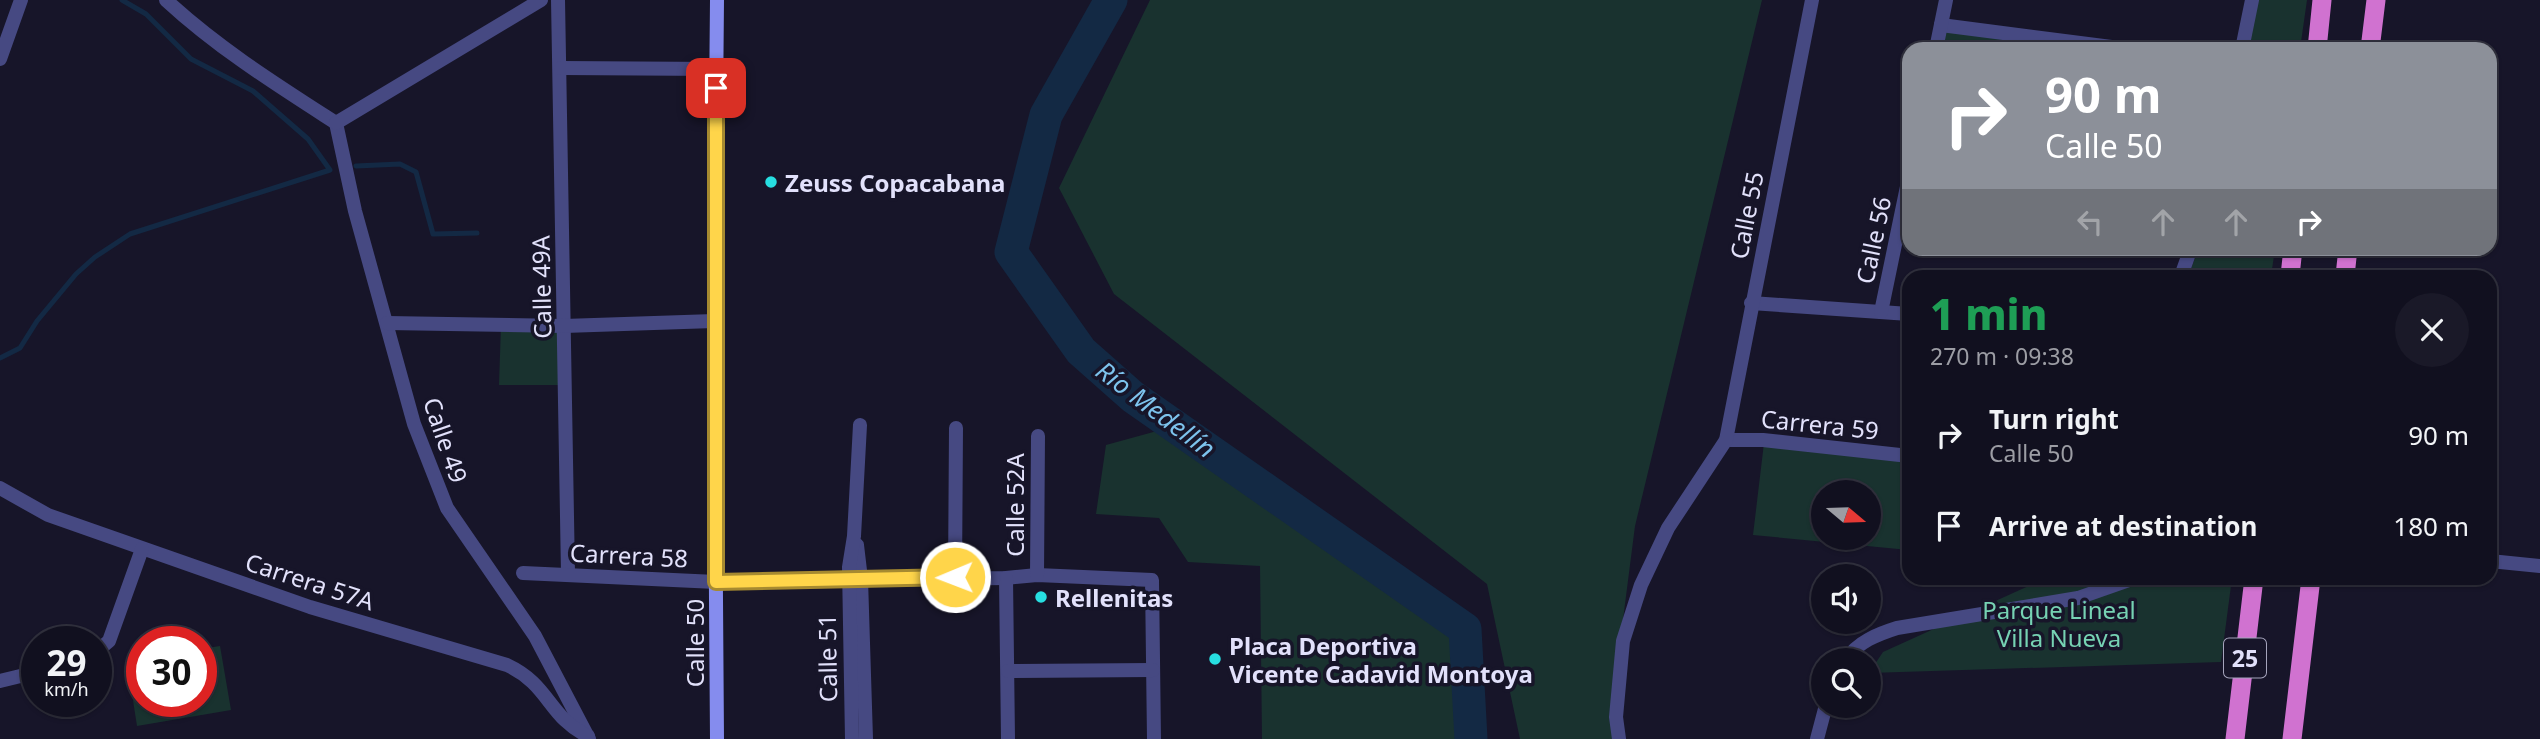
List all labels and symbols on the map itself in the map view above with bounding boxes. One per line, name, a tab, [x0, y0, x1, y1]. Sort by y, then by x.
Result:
pin	[686, 58, 746, 118]
place label: Zeuss Copacabana	[785, 166, 1005, 199]
street label: Calle 55	[1721, 169, 1771, 261]
marker: Zeuss Copacabana	[763, 174, 779, 190]
street label: Calle 56	[1848, 193, 1898, 287]
street label: Calle 49A	[524, 234, 558, 339]
water label: Río Medellín	[1089, 352, 1223, 466]
street label: Calle 49	[416, 393, 476, 487]
street label: Carrera 59	[1760, 401, 1880, 447]
street label: Calle 52A	[998, 453, 1031, 557]
north arrow	[1811, 480, 1881, 550]
street label: Carrera 58	[569, 535, 689, 575]
position arrow	[918, 540, 992, 614]
street label: Carrera 57A	[241, 545, 379, 618]
place label: Rellenitas	[1055, 581, 1173, 614]
marker: Rellenitas	[1033, 589, 1049, 605]
park label: Parque Lineal Villa Nueva	[1982, 593, 2136, 654]
street label: Calle 50	[678, 599, 711, 687]
street label: Calle 51	[810, 614, 844, 702]
speed limit sign: 30	[126, 626, 217, 717]
place label: Placa Deportiva Vicente Cadavid Montoya	[1229, 629, 1533, 690]
road number: 25	[2224, 638, 2266, 678]
marker: Placa Deportiva Vicente Cadavid Montoya	[1207, 651, 1223, 667]

